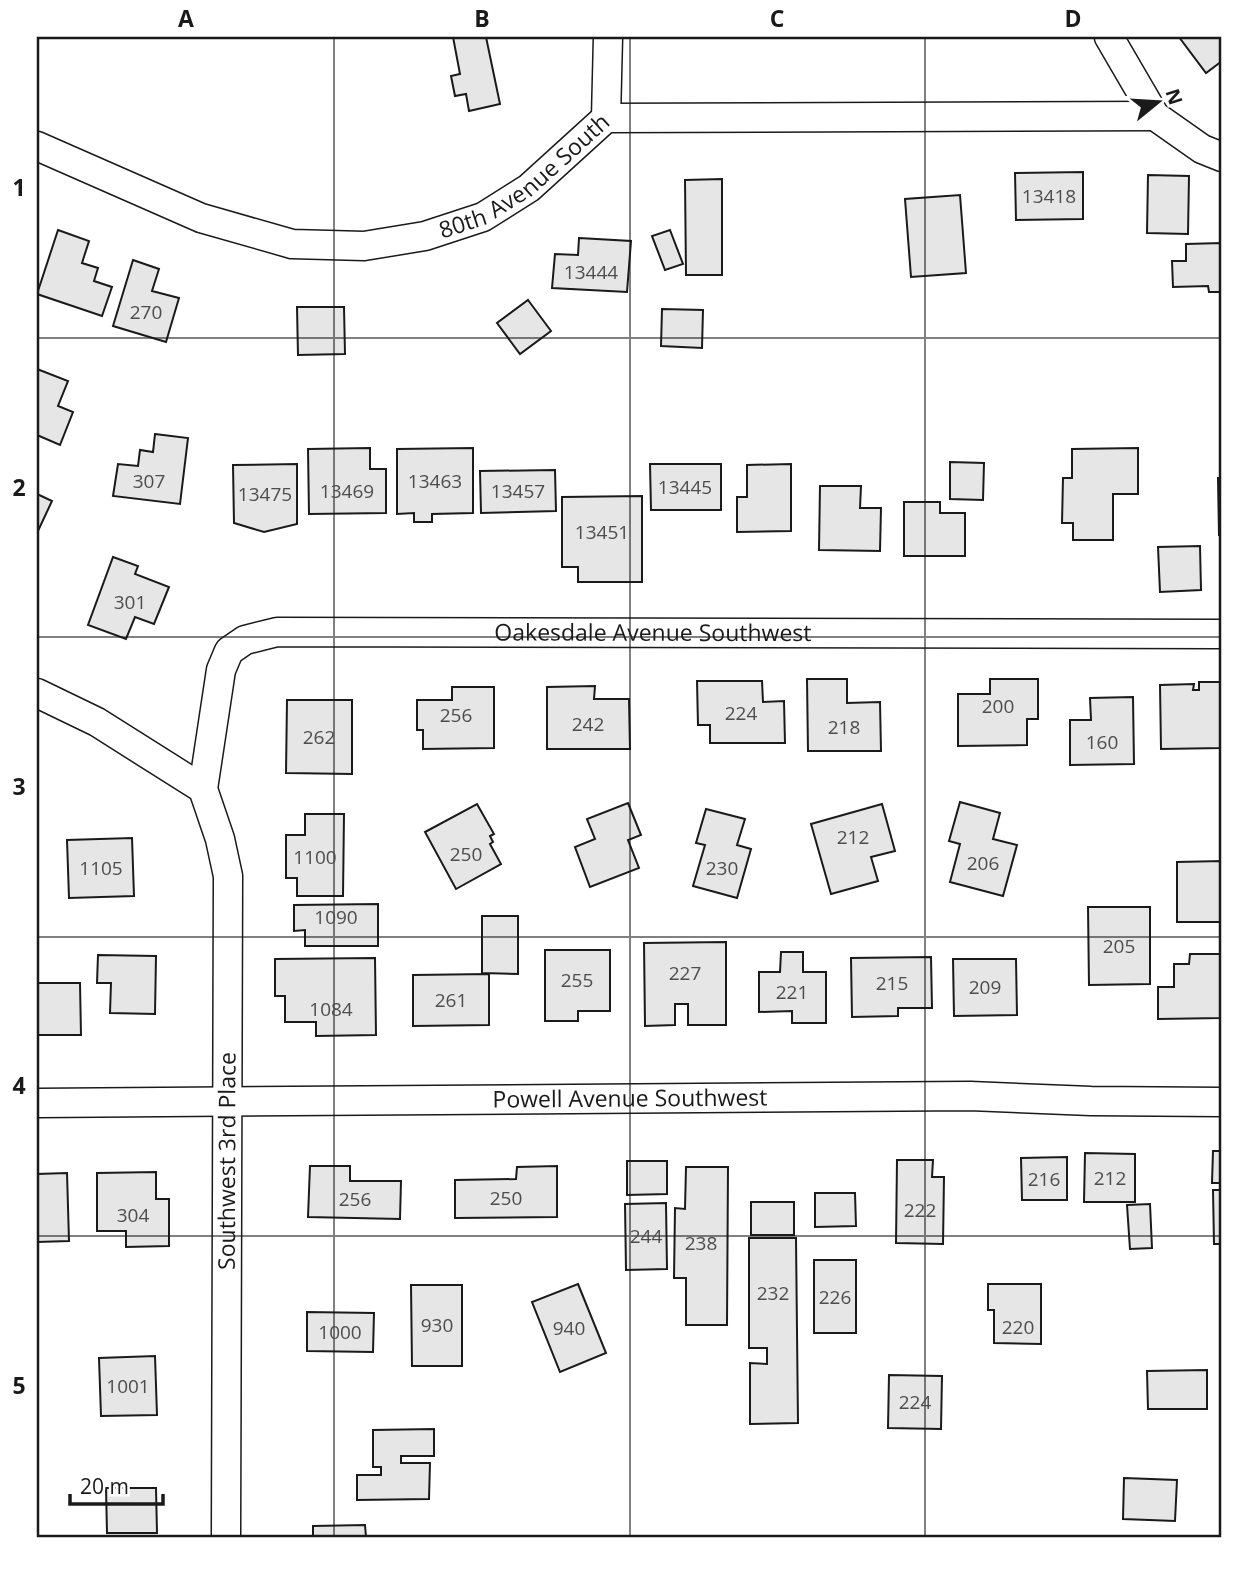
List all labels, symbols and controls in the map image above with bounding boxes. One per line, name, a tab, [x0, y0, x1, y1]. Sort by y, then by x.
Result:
text: A	[178, 2, 194, 34]
text: B	[474, 2, 490, 34]
text: C	[770, 2, 784, 34]
text: D	[1064, 2, 1082, 34]
north arrow	[1122, 66, 1192, 136]
text: N	[1159, 85, 1189, 108]
street label: 80th Avenue South	[435, 106, 616, 245]
text: 1	[12, 171, 26, 203]
house number: 13418	[1022, 183, 1076, 209]
house number: 13444	[564, 259, 618, 285]
house number: 270	[130, 299, 162, 325]
house number: 307	[133, 468, 165, 494]
house number: 13463	[408, 468, 462, 494]
text: 2	[12, 471, 26, 503]
house number: 13445	[658, 474, 712, 500]
house number: 13469	[320, 478, 374, 504]
house number: 13457	[491, 478, 545, 504]
house number: 13475	[238, 481, 292, 507]
house number: 13451	[575, 519, 629, 545]
house number: 301	[114, 589, 146, 615]
street label: Oakesdale Avenue Southwest	[494, 615, 812, 648]
house number: 200	[982, 693, 1014, 719]
house number: 224	[725, 700, 757, 726]
house number: 256	[440, 702, 472, 728]
house number: 242	[572, 711, 604, 737]
house number: 218	[828, 714, 860, 740]
house number: 262	[303, 724, 335, 750]
house number: 160	[1086, 729, 1118, 755]
text: 3	[12, 770, 26, 802]
house number: 212	[837, 824, 869, 850]
house number: 250	[450, 841, 482, 867]
house number: 1100	[293, 844, 337, 870]
house number: 206	[967, 850, 999, 876]
house number: 1105	[79, 855, 123, 881]
house number: 230	[706, 855, 738, 881]
house number: 1090	[314, 904, 358, 930]
house number: 205	[1103, 933, 1135, 959]
house number: 227	[669, 960, 701, 986]
house number: 255	[561, 967, 593, 993]
house number: 215	[876, 970, 908, 996]
house number: 209	[969, 974, 1001, 1000]
house number: 221	[776, 979, 808, 1005]
house number: 261	[435, 987, 467, 1013]
house number: 1084	[309, 996, 353, 1022]
street label: Southwest 3rd Place	[210, 1052, 242, 1270]
text: 4	[12, 1069, 26, 1101]
street label: Powell Avenue Southwest	[492, 1081, 768, 1115]
house number: 212	[1094, 1165, 1126, 1191]
house number: 216	[1028, 1166, 1060, 1192]
house number: 250	[490, 1185, 522, 1211]
house number: 256	[339, 1186, 371, 1212]
house number: 222	[904, 1197, 936, 1223]
house number: 304	[117, 1202, 149, 1228]
house number: 244	[630, 1223, 662, 1249]
house number: 238	[685, 1230, 717, 1256]
house number: 232	[757, 1280, 789, 1306]
house number: 226	[819, 1284, 851, 1310]
house number: 930	[421, 1312, 453, 1338]
house number: 220	[1002, 1314, 1034, 1340]
house number: 940	[553, 1315, 585, 1341]
house number: 1000	[318, 1319, 362, 1345]
text: 5	[12, 1369, 26, 1401]
house number: 1001	[106, 1373, 150, 1399]
house number: 224	[899, 1389, 931, 1415]
scale bar	[70, 1462, 163, 1506]
text: 20 m	[80, 1472, 129, 1500]

